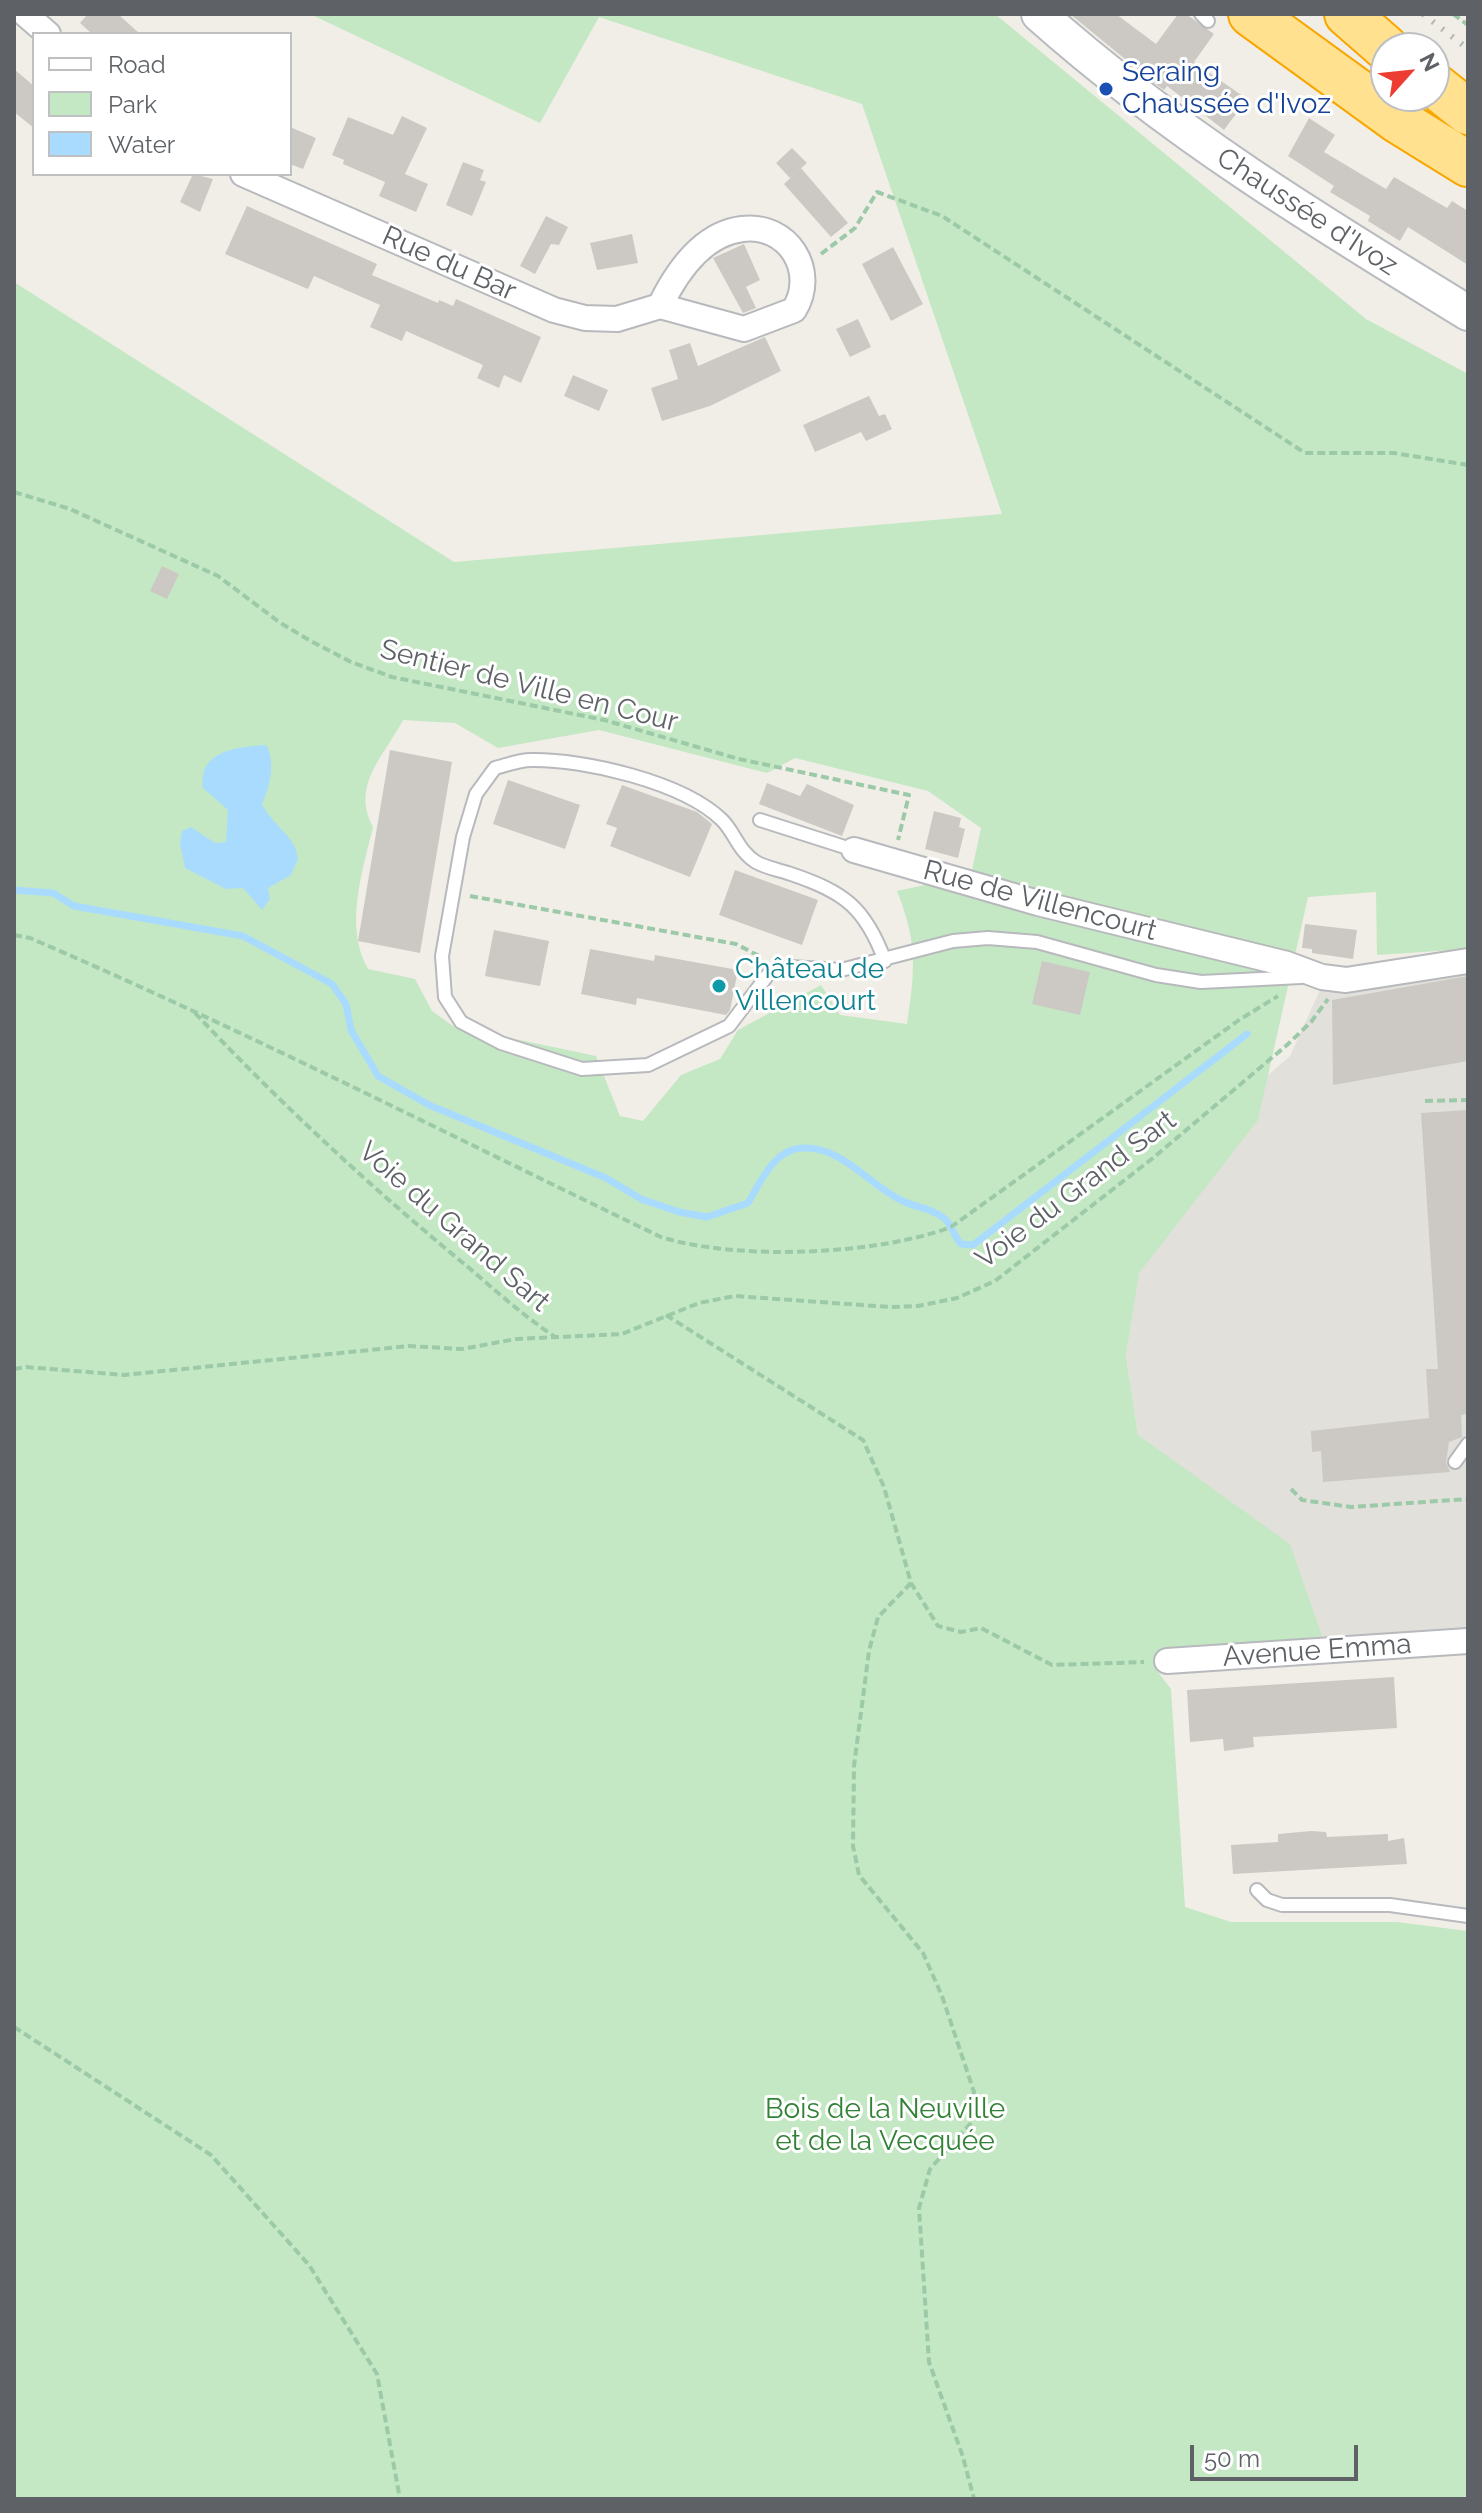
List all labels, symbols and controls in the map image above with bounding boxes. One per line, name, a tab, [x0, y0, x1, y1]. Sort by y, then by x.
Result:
legend	[32, 32, 292, 176]
north arrow	[1370, 32, 1450, 112]
text: N	[1414, 49, 1445, 75]
text: Road	[108, 50, 166, 79]
place label: Seraing Chaussée d'Ivoz	[1122, 56, 1331, 122]
marker: Seraing Chaussée d'Ivoz	[1097, 80, 1115, 98]
text: Park	[108, 90, 157, 119]
text: Water	[108, 130, 175, 159]
street label: Chaussée d'Ivoz	[1210, 141, 1404, 283]
street label: Rue du Bar	[377, 220, 521, 308]
street label: Sentier de Ville en Cour	[377, 633, 681, 739]
street label: Rue de Villencourt	[920, 854, 1160, 948]
place label: Château de Villencourt	[735, 953, 884, 1019]
marker: Château de Villencourt	[710, 977, 728, 995]
street label: Voie du Grand Sart	[969, 1104, 1183, 1276]
street label: Voie du Grand Sart	[352, 1135, 556, 1319]
street label: Avenue Emma	[1222, 1628, 1412, 1674]
park label: Bois de la Neuville et de la Vecquée	[765, 2093, 1005, 2159]
scale bar	[1194, 2429, 1362, 2479]
text: 50 m	[1204, 2444, 1260, 2473]

